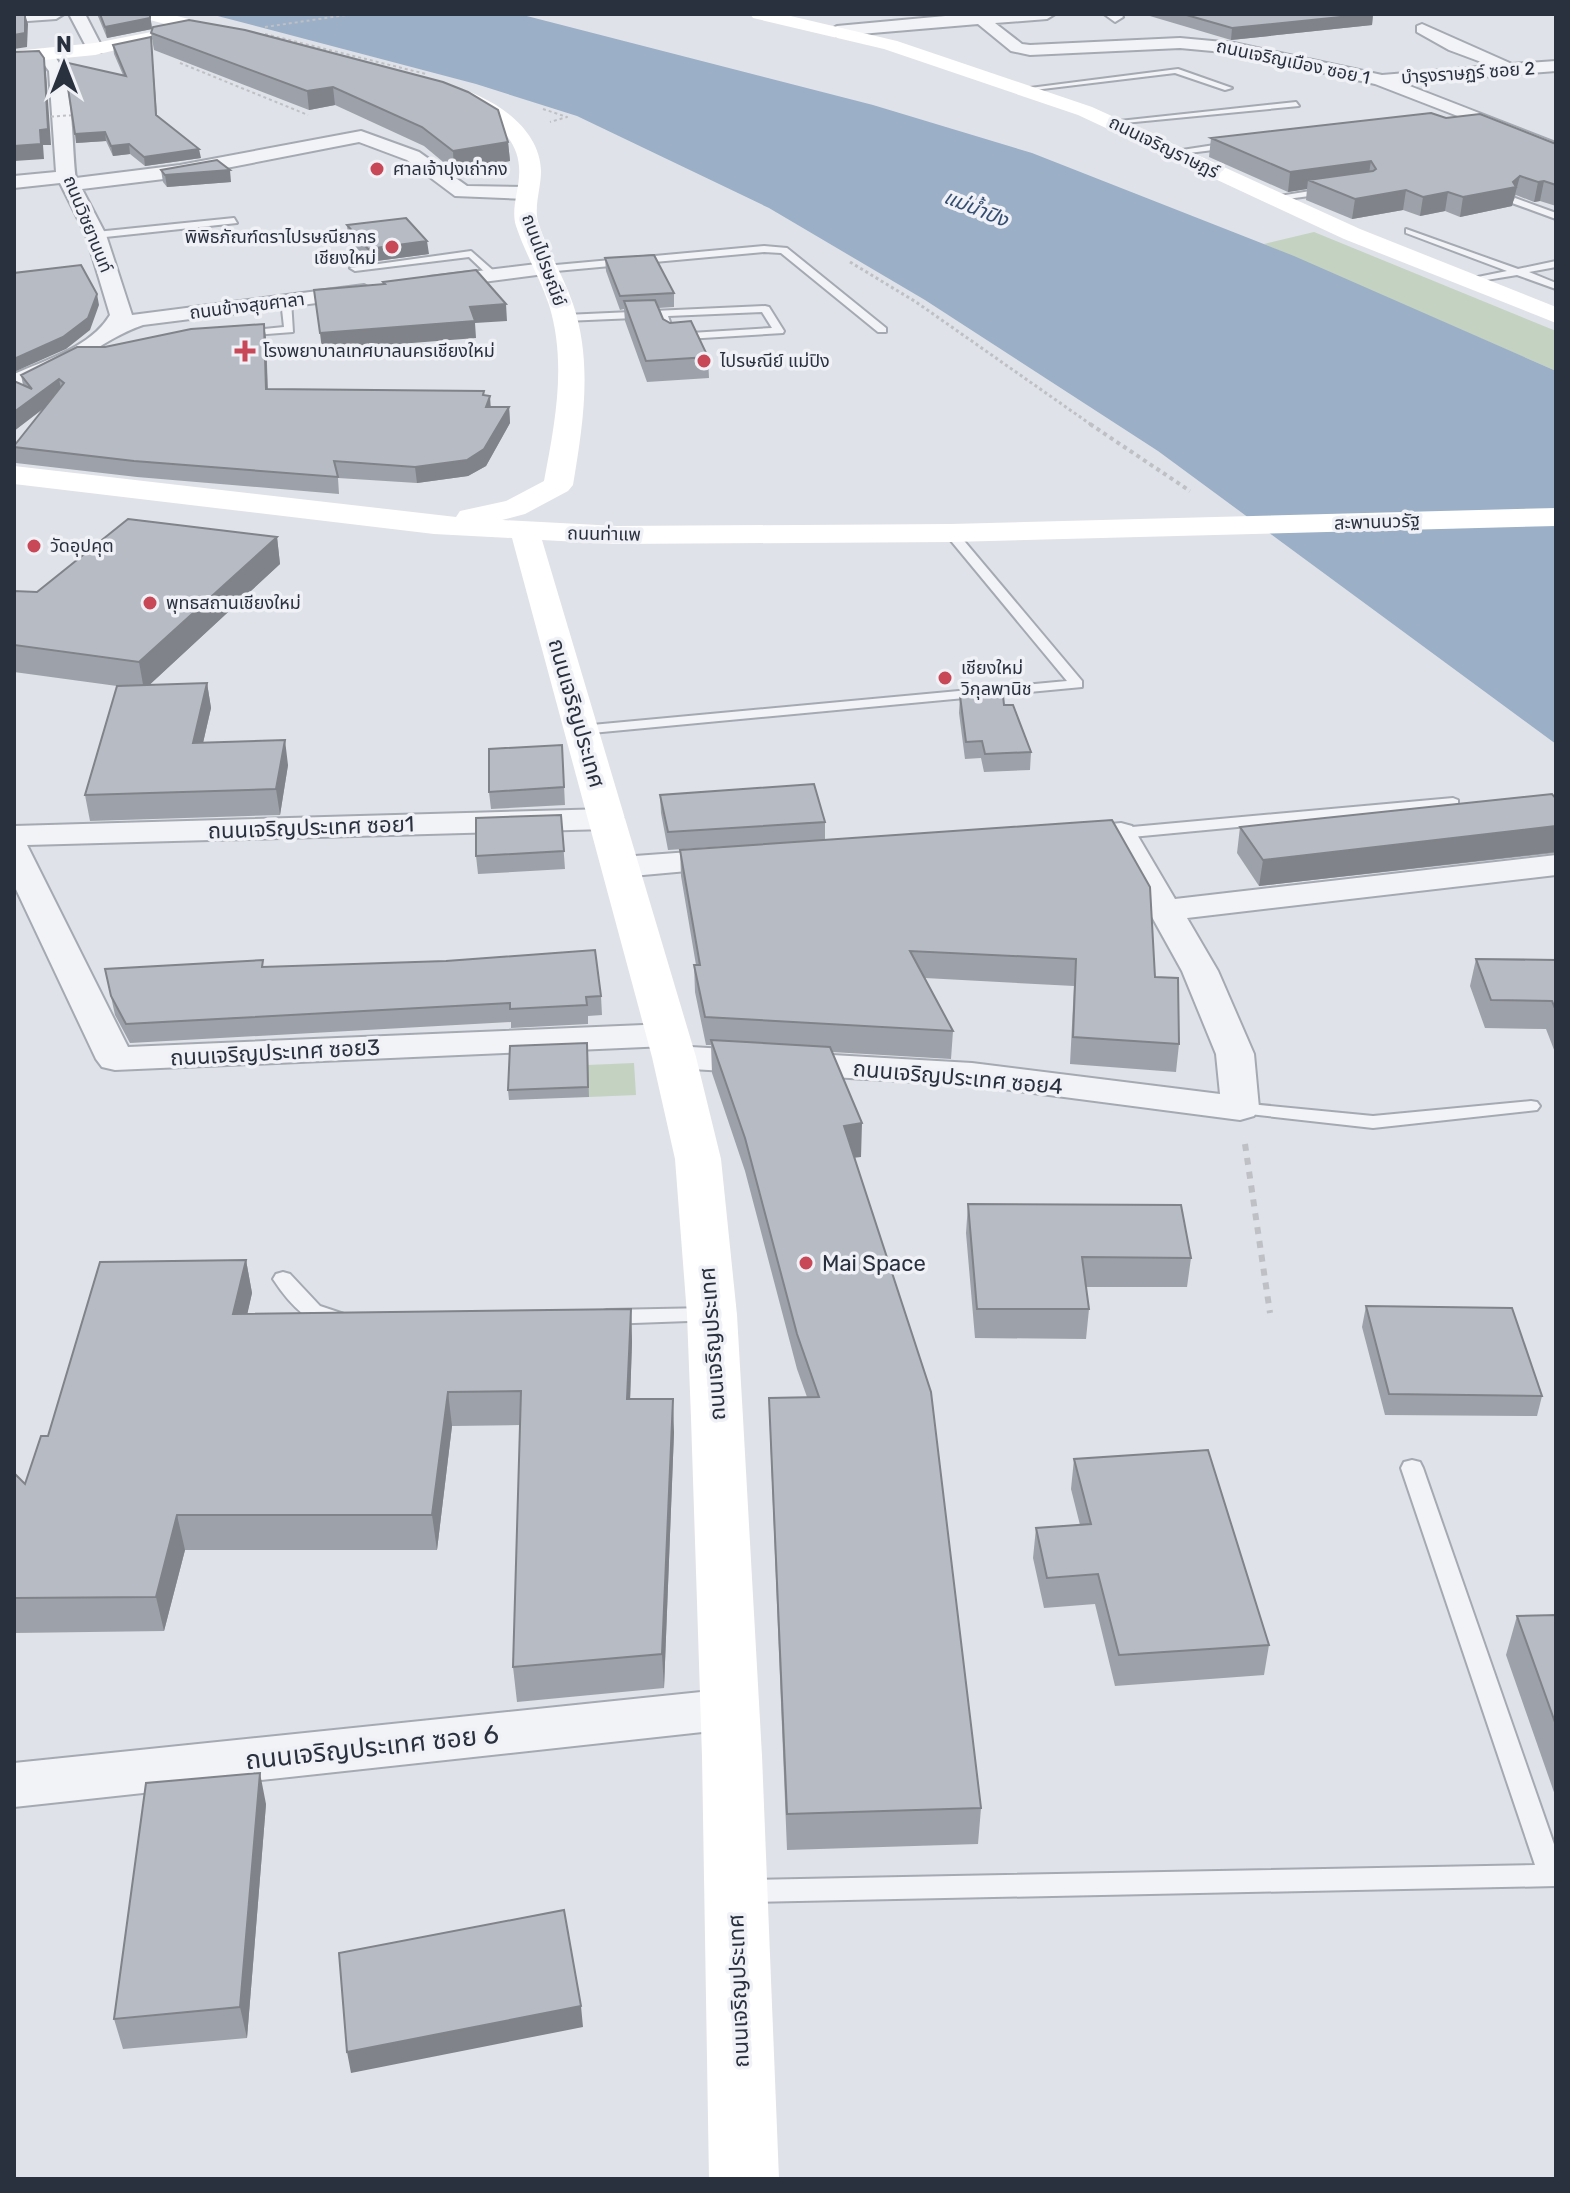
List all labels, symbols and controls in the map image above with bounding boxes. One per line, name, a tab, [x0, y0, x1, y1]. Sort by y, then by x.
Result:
north arrow	[24, 24, 104, 104]
text: N	[56, 31, 72, 58]
street label: ถนนเจริญเมือง ซอย 1	[1214, 35, 1372, 89]
street label: บำรุงราษฏร์ ซอย 2	[1400, 57, 1536, 89]
street label: ถนนเจริญราษฎร์	[1105, 111, 1223, 183]
place label: ศาลเจ้าปุงเถ่ากง	[393, 158, 508, 180]
marker: ศาลเจ้าปุงเถ่ากง	[368, 160, 386, 178]
street label: ถนนวิชยานนท์	[59, 172, 117, 276]
water label: แม่น้ำปิง	[941, 182, 1013, 232]
street label: ถนนไปรษณีย์	[517, 211, 571, 309]
place label: พิพิธภัณฑ์ตราไปรษณียากร เชียงใหม่	[185, 226, 376, 269]
marker: พิพิธภัณฑ์ตราไปรษณียากร เชียงใหม่	[383, 238, 401, 256]
street label: ถนนข้างสุขศาลา	[188, 288, 306, 324]
marker: โรงพยาบาลเทศบาลนครเชียงใหม่	[234, 340, 256, 362]
place label: โรงพยาบาลเทศบาลนครเชียงใหม่	[263, 340, 495, 362]
place label: ไปรษณีย์ แม่ปิง	[719, 350, 830, 372]
marker: ไปรษณีย์ แม่ปิง	[695, 352, 713, 370]
street label: สะพานนวรัฐ	[1334, 510, 1420, 534]
street label: ถนนท่าแพ	[567, 522, 641, 546]
place label: วัดอุปคุต	[50, 535, 114, 557]
marker: วัดอุปคุต	[25, 537, 43, 555]
place label: พุทธสถานเชียงใหม่	[166, 592, 301, 614]
marker: พุทธสถานเชียงใหม่	[141, 594, 159, 612]
street label: ถนนเจริญประเทศ	[542, 636, 611, 791]
place label: เชียงใหม่ วิกุลพานิช	[960, 657, 1032, 700]
marker: เชียงใหม่ วิกุลพานิช	[936, 669, 954, 687]
street label: ถนนเจริญประเทศ ซอย1	[207, 810, 415, 845]
street label: ถนนเจริญประเทศ ซอย3	[169, 1034, 381, 1071]
street label: ถนนเจริญประเทศ ซอย4	[852, 1055, 1064, 1100]
place label: Mai Space	[822, 1250, 926, 1277]
marker: Mai Space	[797, 1254, 815, 1272]
street label: ถนนเจริญประเทศ	[694, 1266, 731, 1422]
street label: ถนนเจริญประเทศ ซอย 6	[244, 1719, 500, 1776]
street label: ถนนเจริญประเทศ	[722, 1914, 755, 2068]

